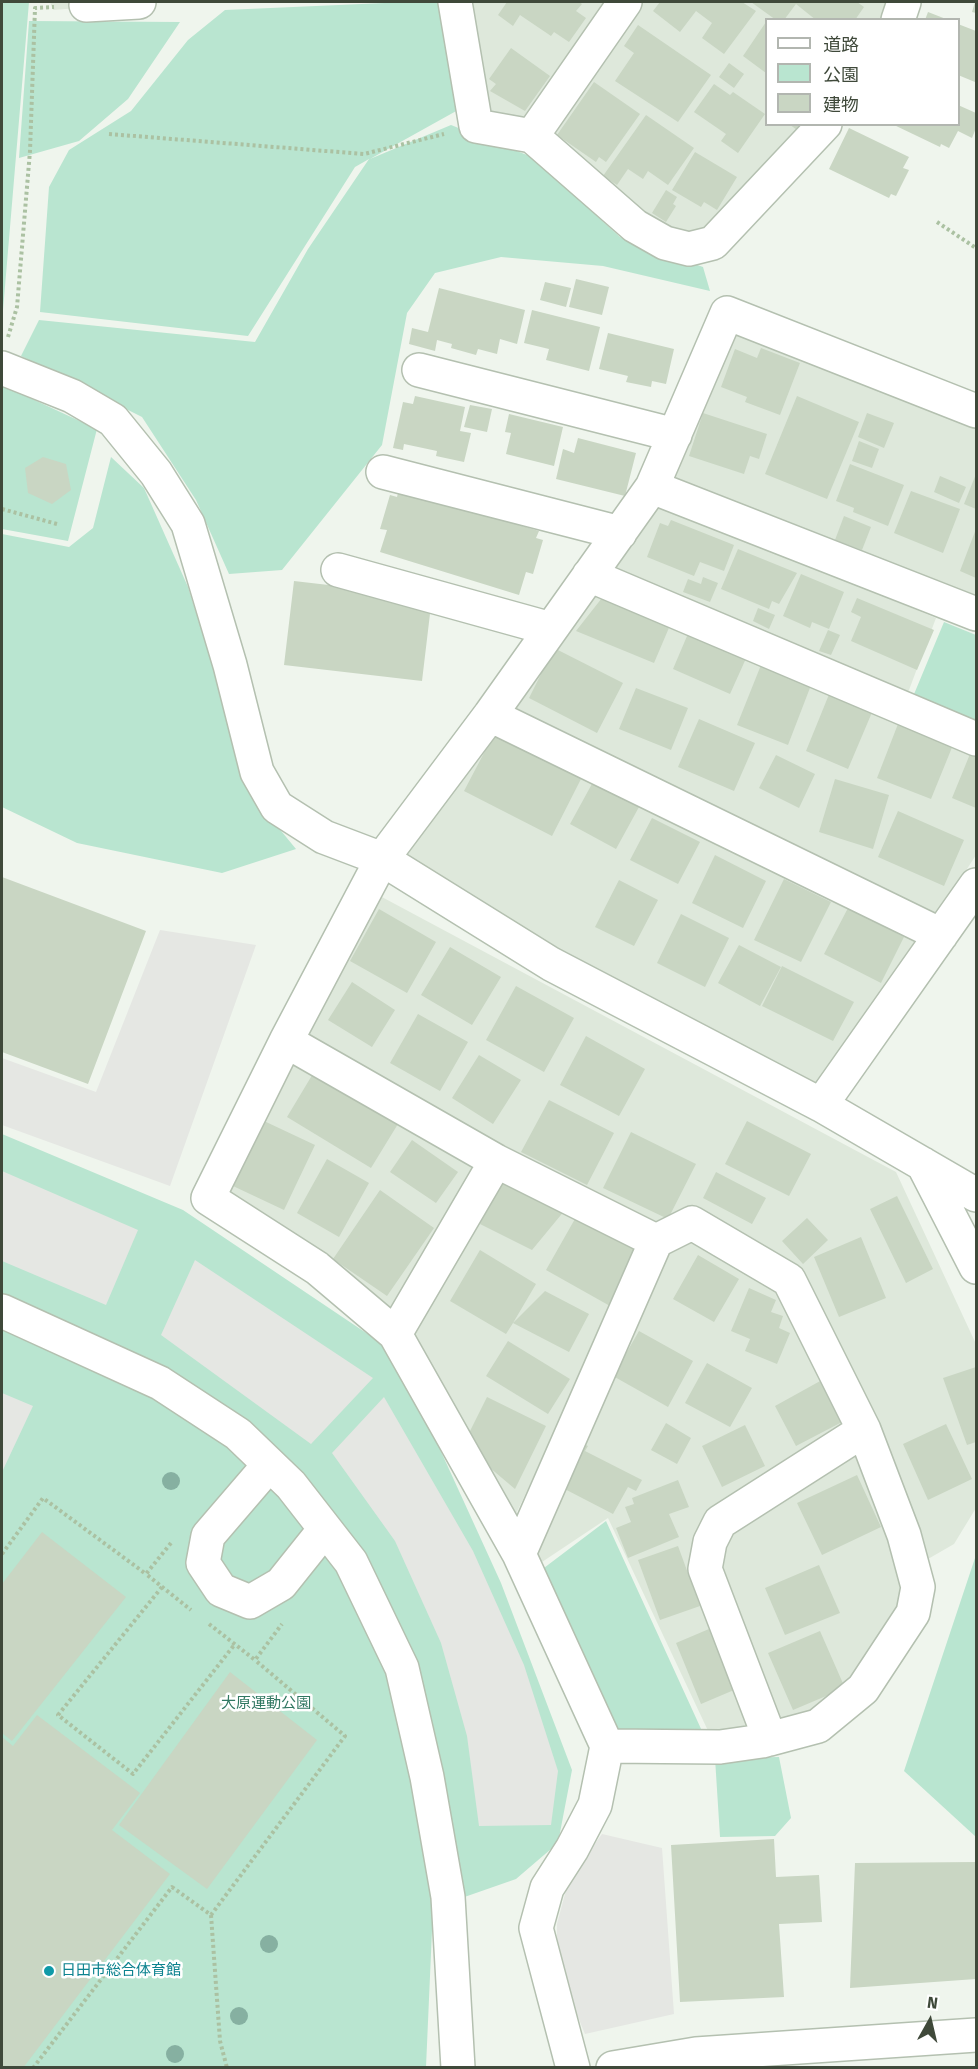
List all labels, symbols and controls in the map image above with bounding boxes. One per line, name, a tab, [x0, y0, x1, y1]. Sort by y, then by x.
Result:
legend	[765, 18, 960, 126]
text: 道路	[823, 34, 859, 56]
text: 公園	[823, 64, 859, 86]
text: 建物	[823, 94, 859, 116]
park label: 大原運動公園	[221, 1695, 311, 1713]
place label: 日田市総合体育館	[61, 1962, 181, 1980]
marker: 日田市総合体育館	[42, 1964, 56, 1978]
north arrow	[900, 1991, 960, 2051]
text: N	[926, 1993, 939, 2013]

